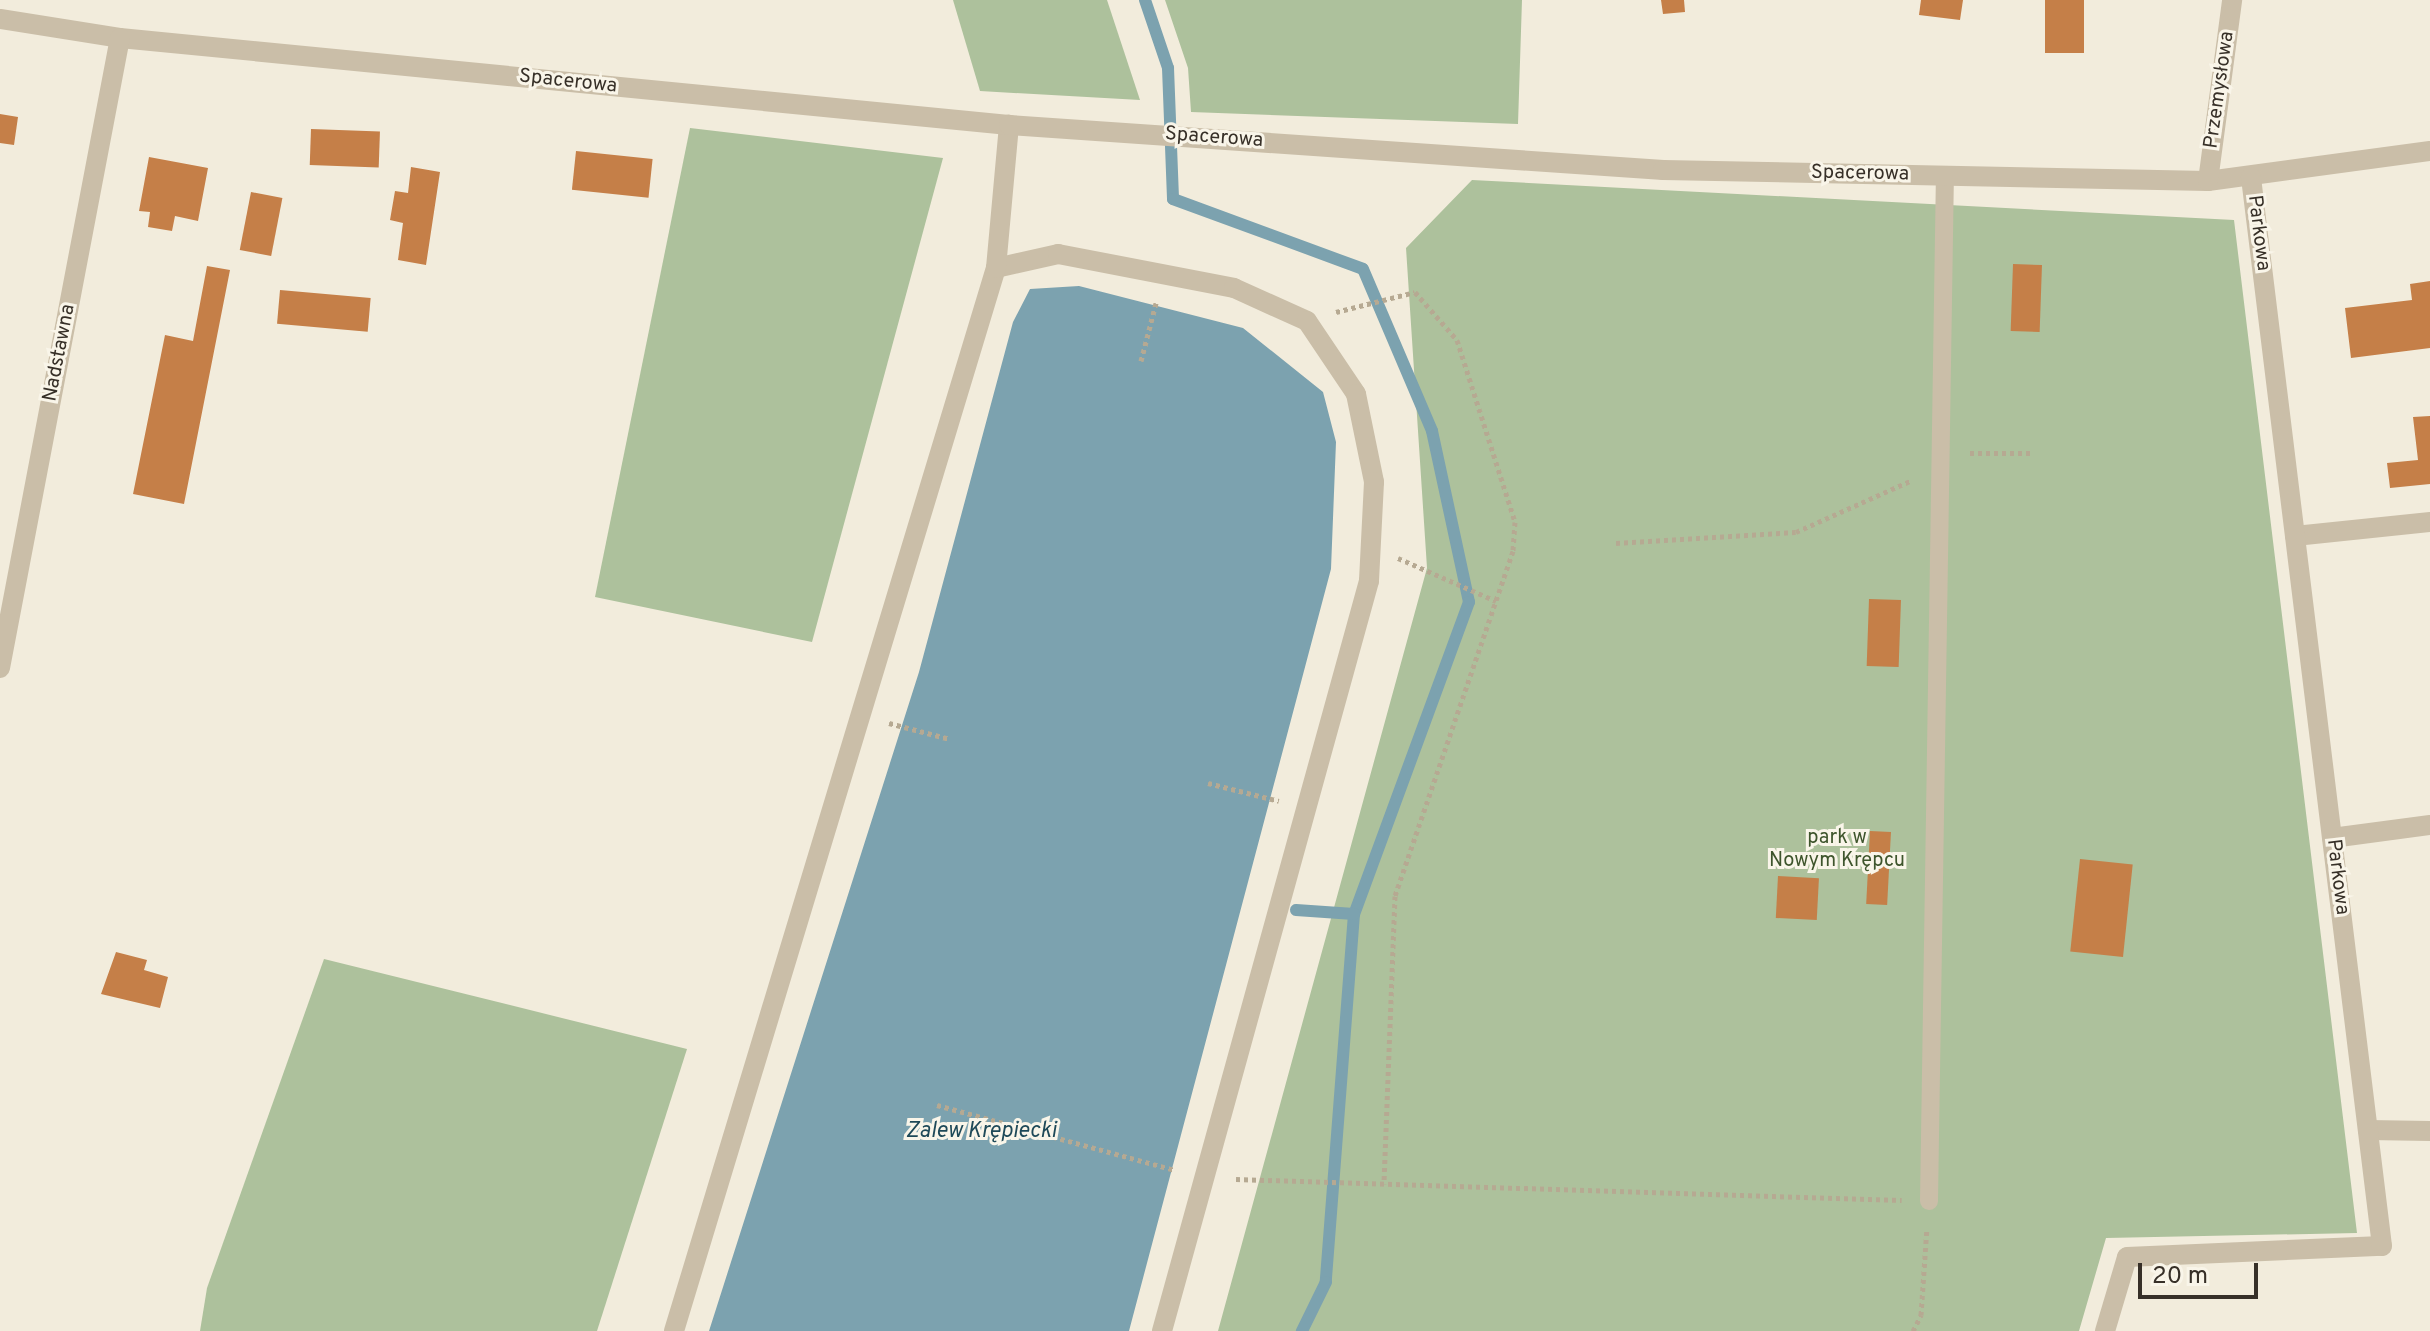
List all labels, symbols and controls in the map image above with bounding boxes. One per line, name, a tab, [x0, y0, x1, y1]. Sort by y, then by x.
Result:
street label: Przemysłowa	[2200, 30, 2240, 150]
street label: Spacerowa	[518, 65, 618, 99]
street label: Spacerowa	[1164, 123, 1264, 153]
street label: Spacerowa	[1811, 161, 1909, 187]
street label: Parkowa	[2241, 194, 2275, 272]
street label: Nadstawna	[39, 302, 81, 404]
park label: park w Nowym Krępcu	[1769, 826, 1905, 873]
street label: Parkowa	[2320, 838, 2354, 916]
water label: Zalew Krępiecki	[906, 1119, 1056, 1145]
scale bar	[2142, 1247, 2262, 1297]
text: 20 m	[2152, 1262, 2208, 1292]

